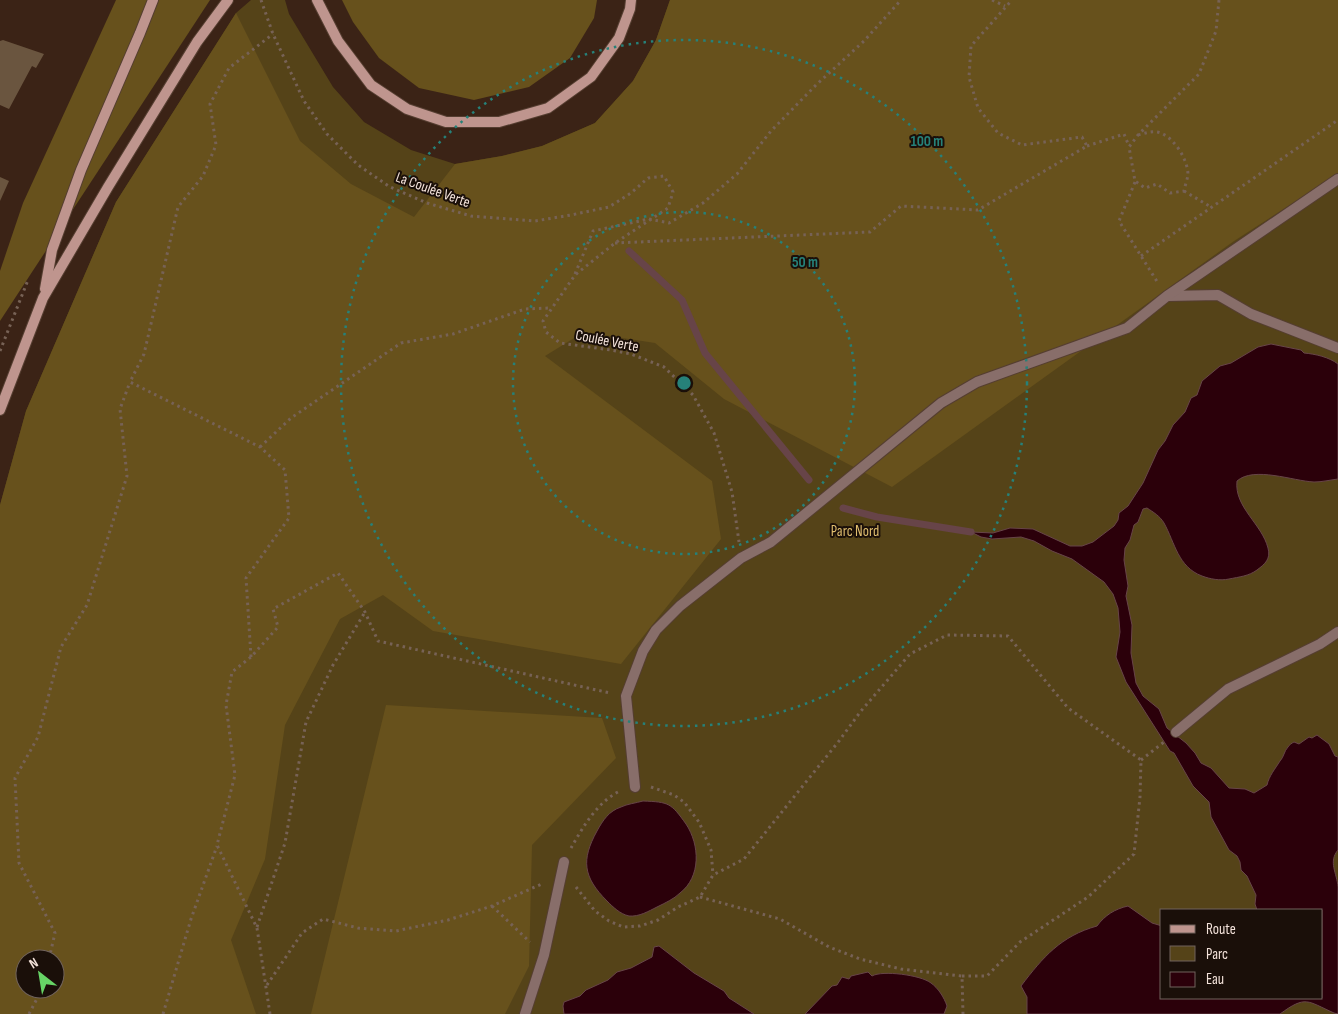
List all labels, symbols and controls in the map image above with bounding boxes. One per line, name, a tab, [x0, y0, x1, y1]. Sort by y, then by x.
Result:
text: 100 m	[911, 132, 943, 151]
street label: La Coulée Verte	[393, 168, 473, 212]
text: 50 m	[792, 253, 818, 272]
street label: Coulée Verte	[574, 326, 640, 356]
centre of rings	[675, 374, 693, 392]
park label: Parc Nord	[831, 522, 879, 541]
legend	[1160, 909, 1323, 999]
text: Route	[1206, 920, 1236, 939]
text: Parc	[1206, 945, 1228, 964]
north arrow	[15, 949, 65, 999]
text: N	[26, 954, 41, 972]
text: Eau	[1206, 970, 1224, 989]

